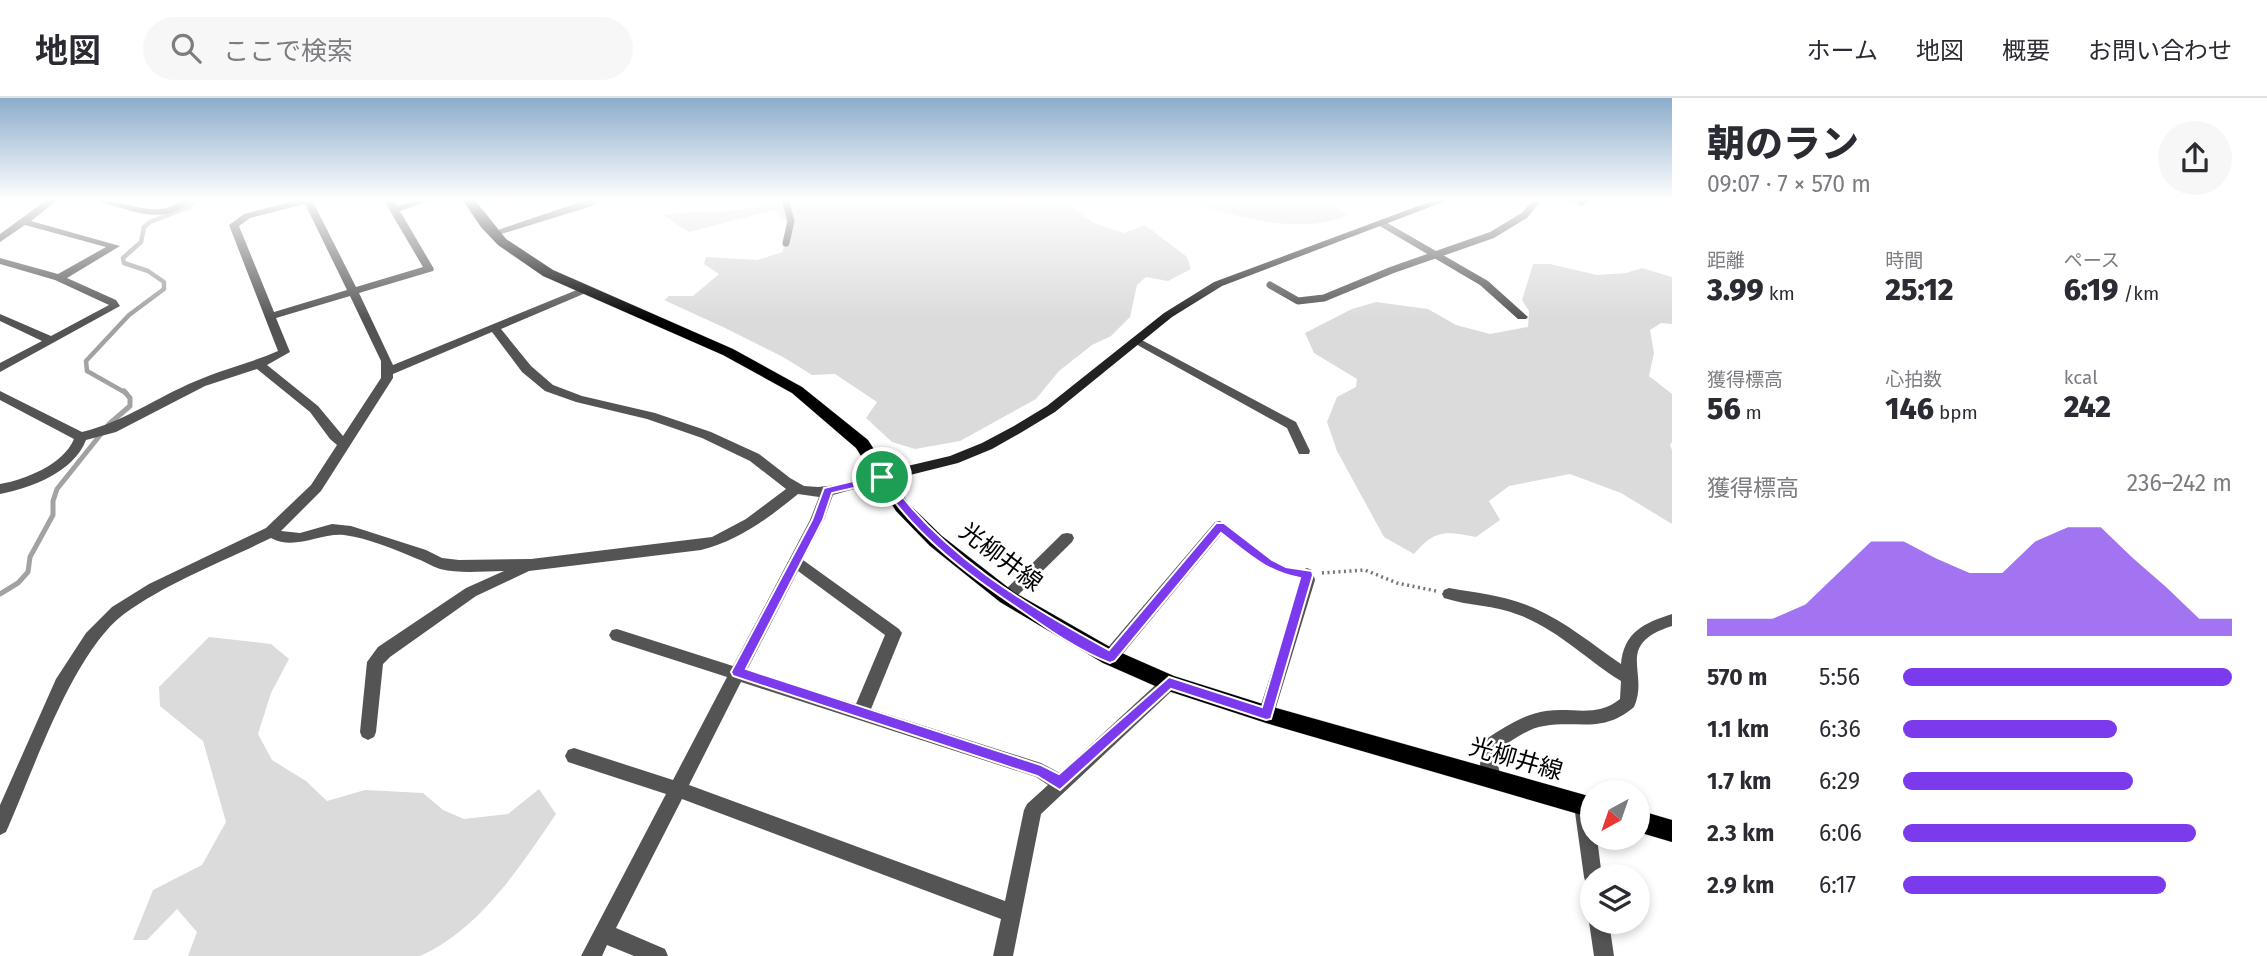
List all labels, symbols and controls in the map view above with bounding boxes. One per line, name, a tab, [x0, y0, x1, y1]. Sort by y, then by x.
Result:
search box	[143, 17, 633, 80]
icon: search	[167, 29, 205, 67]
text: 地図	[35, 31, 101, 71]
text: ここで検索	[223, 36, 353, 67]
text: ホーム	[1807, 37, 1878, 65]
text: 地図	[1916, 37, 1964, 65]
text: 概要	[2002, 37, 2050, 65]
text: お問い合わせ	[2088, 37, 2232, 65]
text: 朝のラン	[1707, 121, 1859, 167]
button: share	[2158, 121, 2232, 195]
text: 09:07 · 7 × 570 m	[1707, 170, 1871, 198]
text: 距離	[1707, 249, 1745, 272]
text: 時間	[1885, 249, 1923, 272]
text: ペース	[2064, 249, 2120, 272]
text: 3.99	[1707, 272, 1764, 308]
text: 25:12	[1885, 272, 1954, 308]
text: 6:19	[2064, 272, 2118, 308]
text: km	[1764, 282, 1795, 305]
text: /km	[2118, 282, 2159, 305]
text: kcal	[2064, 366, 2098, 389]
text: 獲得標高	[1707, 368, 1783, 391]
text: 心拍数	[1885, 368, 1942, 391]
text: 242	[2064, 389, 2111, 425]
text: 56	[1707, 391, 1741, 427]
text: 146	[1885, 391, 1934, 427]
text: m	[1741, 401, 1762, 424]
text: bpm	[1934, 401, 1978, 424]
pin	[852, 447, 912, 507]
icon: arrive	[863, 458, 901, 496]
text: 236–242 m	[2127, 469, 2232, 497]
text: 獲得標高	[1707, 474, 1799, 502]
street label: 光柳井線	[954, 517, 1048, 597]
text: 570 m	[1707, 663, 1768, 691]
text: 5:56	[1819, 663, 1860, 691]
text: 1.1 km	[1707, 715, 1769, 743]
text: 6:36	[1819, 715, 1861, 743]
street label: 光柳井線	[1466, 732, 1566, 786]
text: 1.7 km	[1707, 767, 1772, 795]
text: 6:29	[1819, 767, 1860, 795]
north arrow	[1580, 780, 1650, 850]
map controls	[1580, 780, 1650, 934]
text: 2.3 km	[1707, 819, 1774, 847]
text: 6:06	[1819, 819, 1862, 847]
button: layers	[1580, 864, 1650, 934]
text: 2.9 km	[1707, 871, 1774, 899]
text: 6:17	[1819, 871, 1856, 899]

